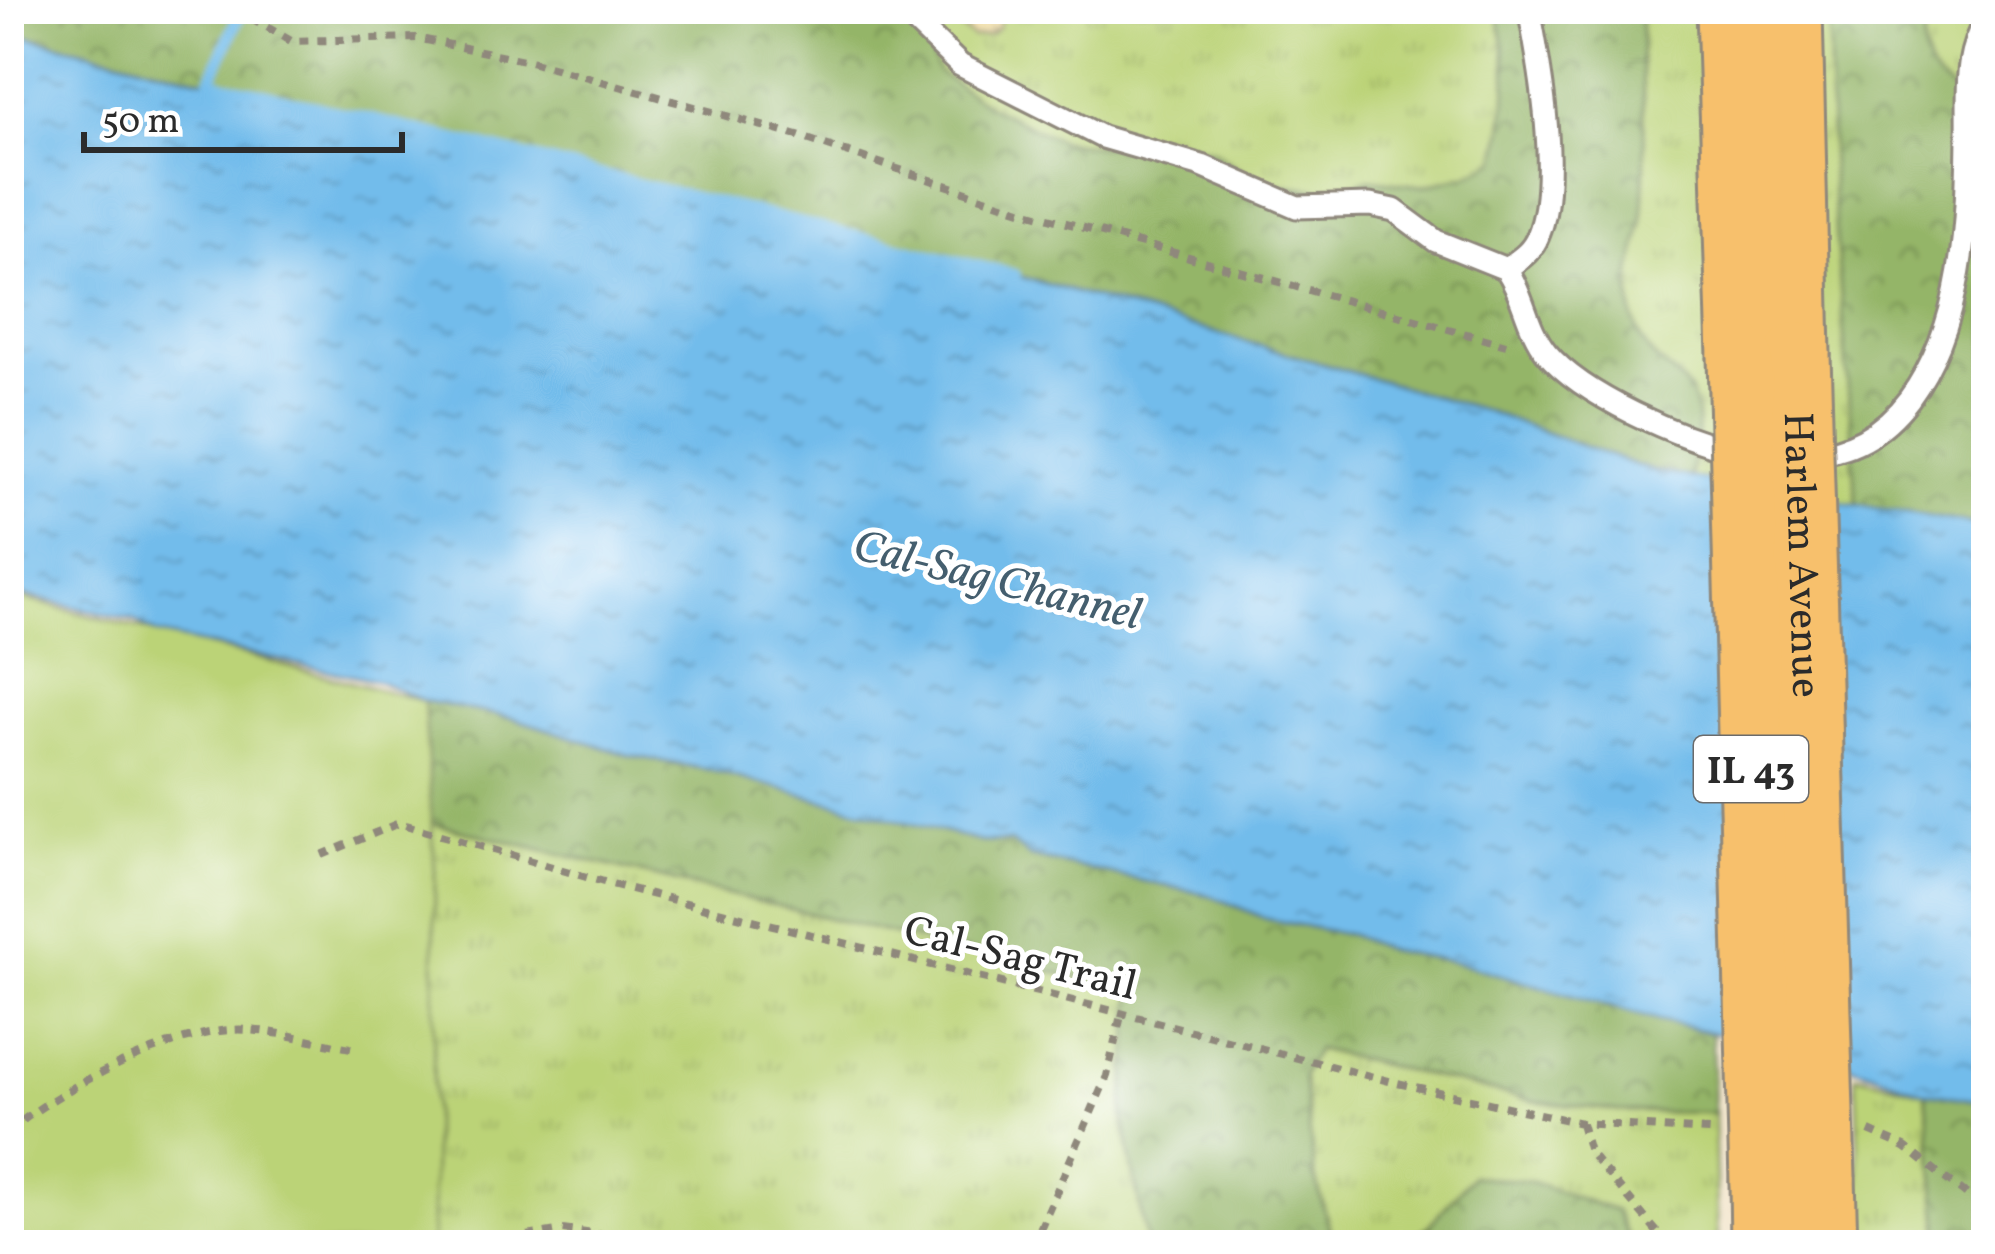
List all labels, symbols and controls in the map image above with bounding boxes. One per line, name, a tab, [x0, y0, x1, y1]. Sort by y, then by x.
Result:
scale bar	[84, 78, 402, 152]
text: 50 m	[102, 98, 179, 148]
street label: Harlem Avenue	[1766, 411, 1833, 699]
water label: Cal-Sag Channel	[846, 516, 1147, 649]
road number: IL 43	[1694, 736, 1808, 802]
street label: Cal-Sag Trail	[897, 903, 1142, 1018]

